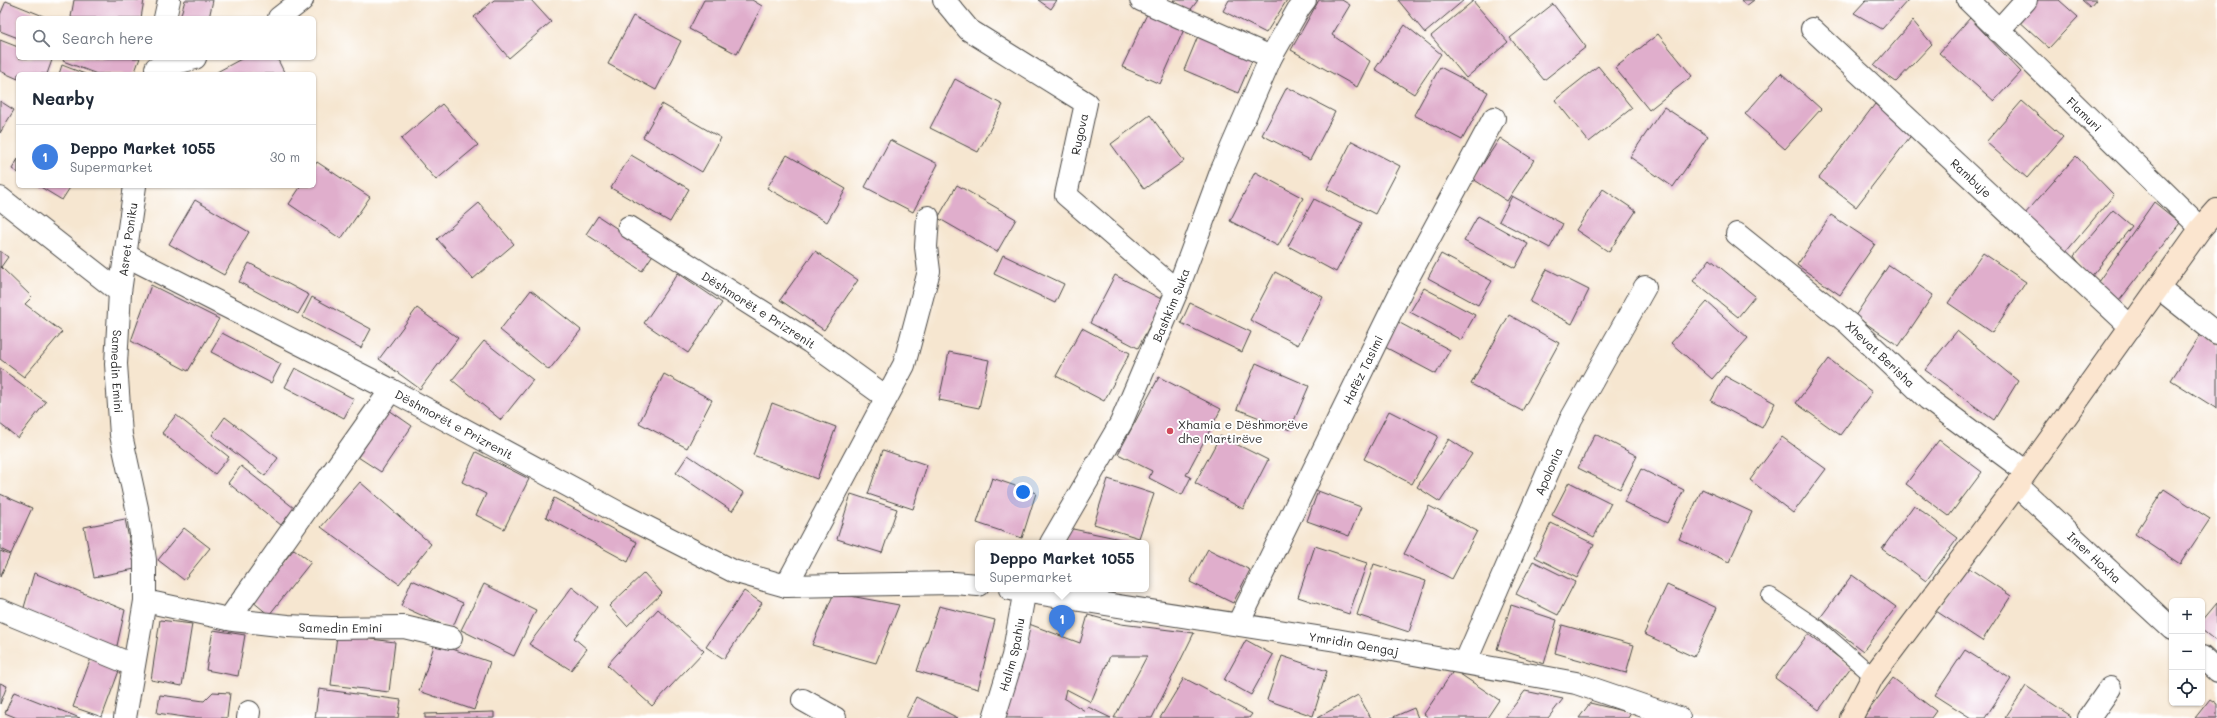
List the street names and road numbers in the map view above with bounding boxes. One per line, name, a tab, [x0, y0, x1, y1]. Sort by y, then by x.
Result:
street label: Flamuri	[2064, 93, 2105, 135]
street label: Rugova	[1067, 112, 1091, 156]
street label: Rambuje	[1947, 155, 1995, 201]
street label: Asret Poniku	[114, 202, 141, 278]
street label: Bashkim Suka	[1148, 266, 1193, 344]
street label: Dëshmorët e Prizrenit	[699, 267, 819, 352]
street label: Xhevat Berisha	[1842, 317, 1919, 391]
street label: Samedin Emini	[108, 329, 127, 414]
street label: Hafëz Tasimi	[1339, 333, 1386, 407]
street label: Dëshmorët e Prizrenit	[392, 386, 516, 462]
street label: Apolonia	[1531, 445, 1566, 498]
street label: Imer Hoxha	[2064, 528, 2125, 586]
street label: Halim Spahiu	[995, 617, 1028, 693]
street label: Samedin Emini	[298, 619, 382, 636]
street label: Ymridin Qengaj	[1308, 628, 1400, 659]

